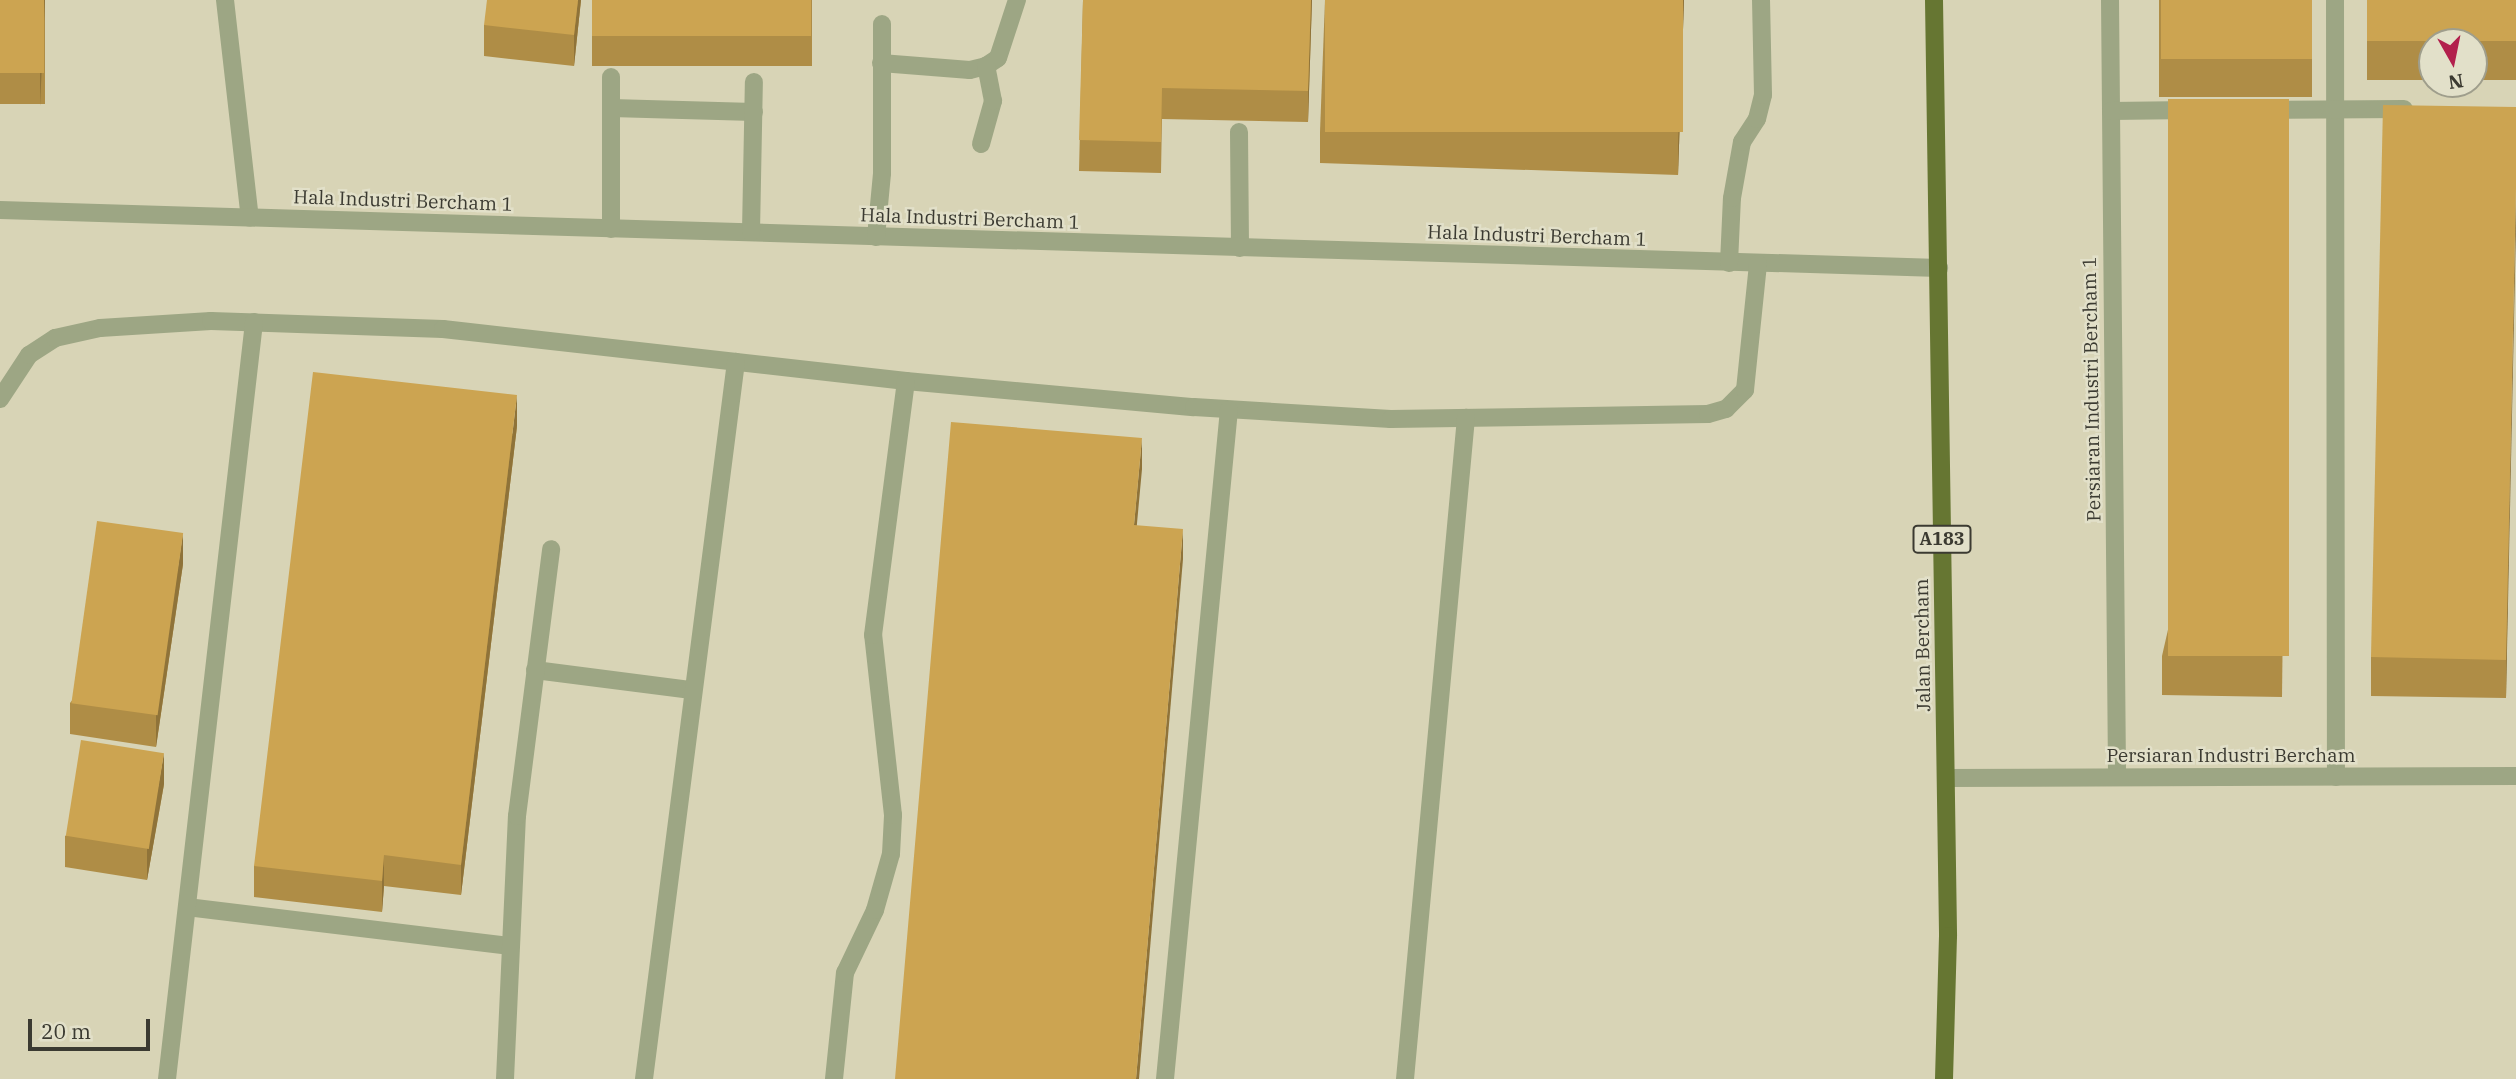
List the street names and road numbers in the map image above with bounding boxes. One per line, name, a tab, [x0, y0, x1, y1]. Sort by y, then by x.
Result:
street label: Hala Industri Bercham 1	[293, 186, 513, 216]
street label: Hala Industri Bercham 1	[860, 204, 1080, 234]
street label: Hala Industri Bercham 1	[1427, 221, 1647, 251]
street label: Persiaran Industri Bercham 1	[2078, 256, 2106, 522]
road number: A183	[1912, 524, 1972, 554]
street label: Jalan Bercham	[1910, 578, 1936, 712]
street label: Persiaran Industri Bercham	[2106, 745, 2356, 767]

